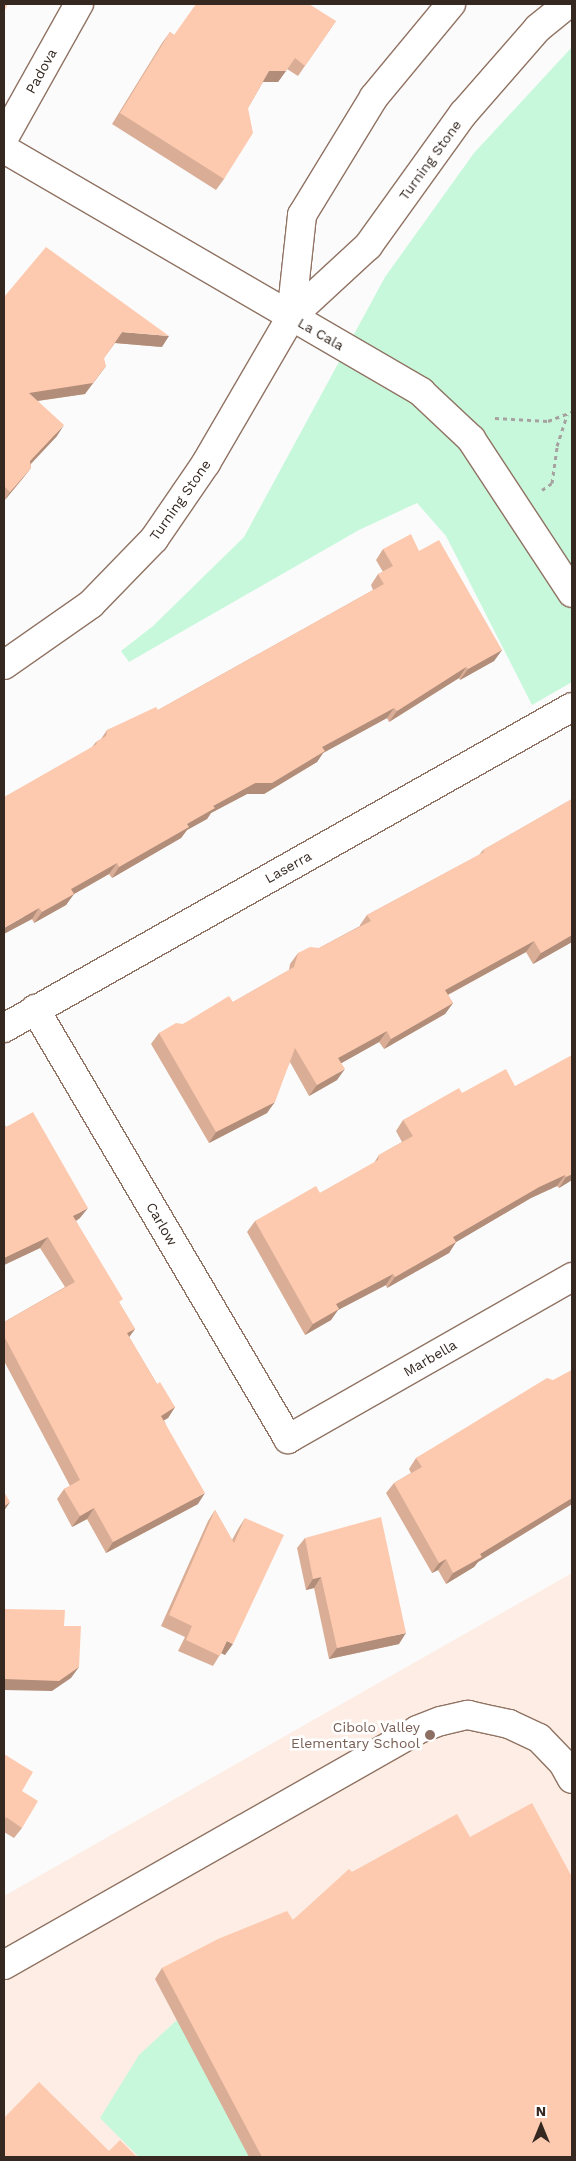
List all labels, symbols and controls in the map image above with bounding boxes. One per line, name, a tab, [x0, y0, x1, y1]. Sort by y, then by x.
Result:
street label: Padova	[22, 46, 60, 96]
street label: Turning Stone	[395, 117, 465, 203]
street label: La Cala	[295, 314, 347, 354]
street label: Turning Stone	[146, 456, 214, 544]
street label: Laserra	[262, 847, 314, 887]
street label: Carlow	[143, 1199, 181, 1249]
street label: Marbella	[400, 1336, 460, 1380]
place label: Cibolo Valley Elementary School	[291, 1719, 420, 1751]
marker: Cibolo Valley Elementary School	[424, 1729, 436, 1741]
north arrow	[516, 2101, 566, 2151]
text: N	[536, 2103, 546, 2119]

